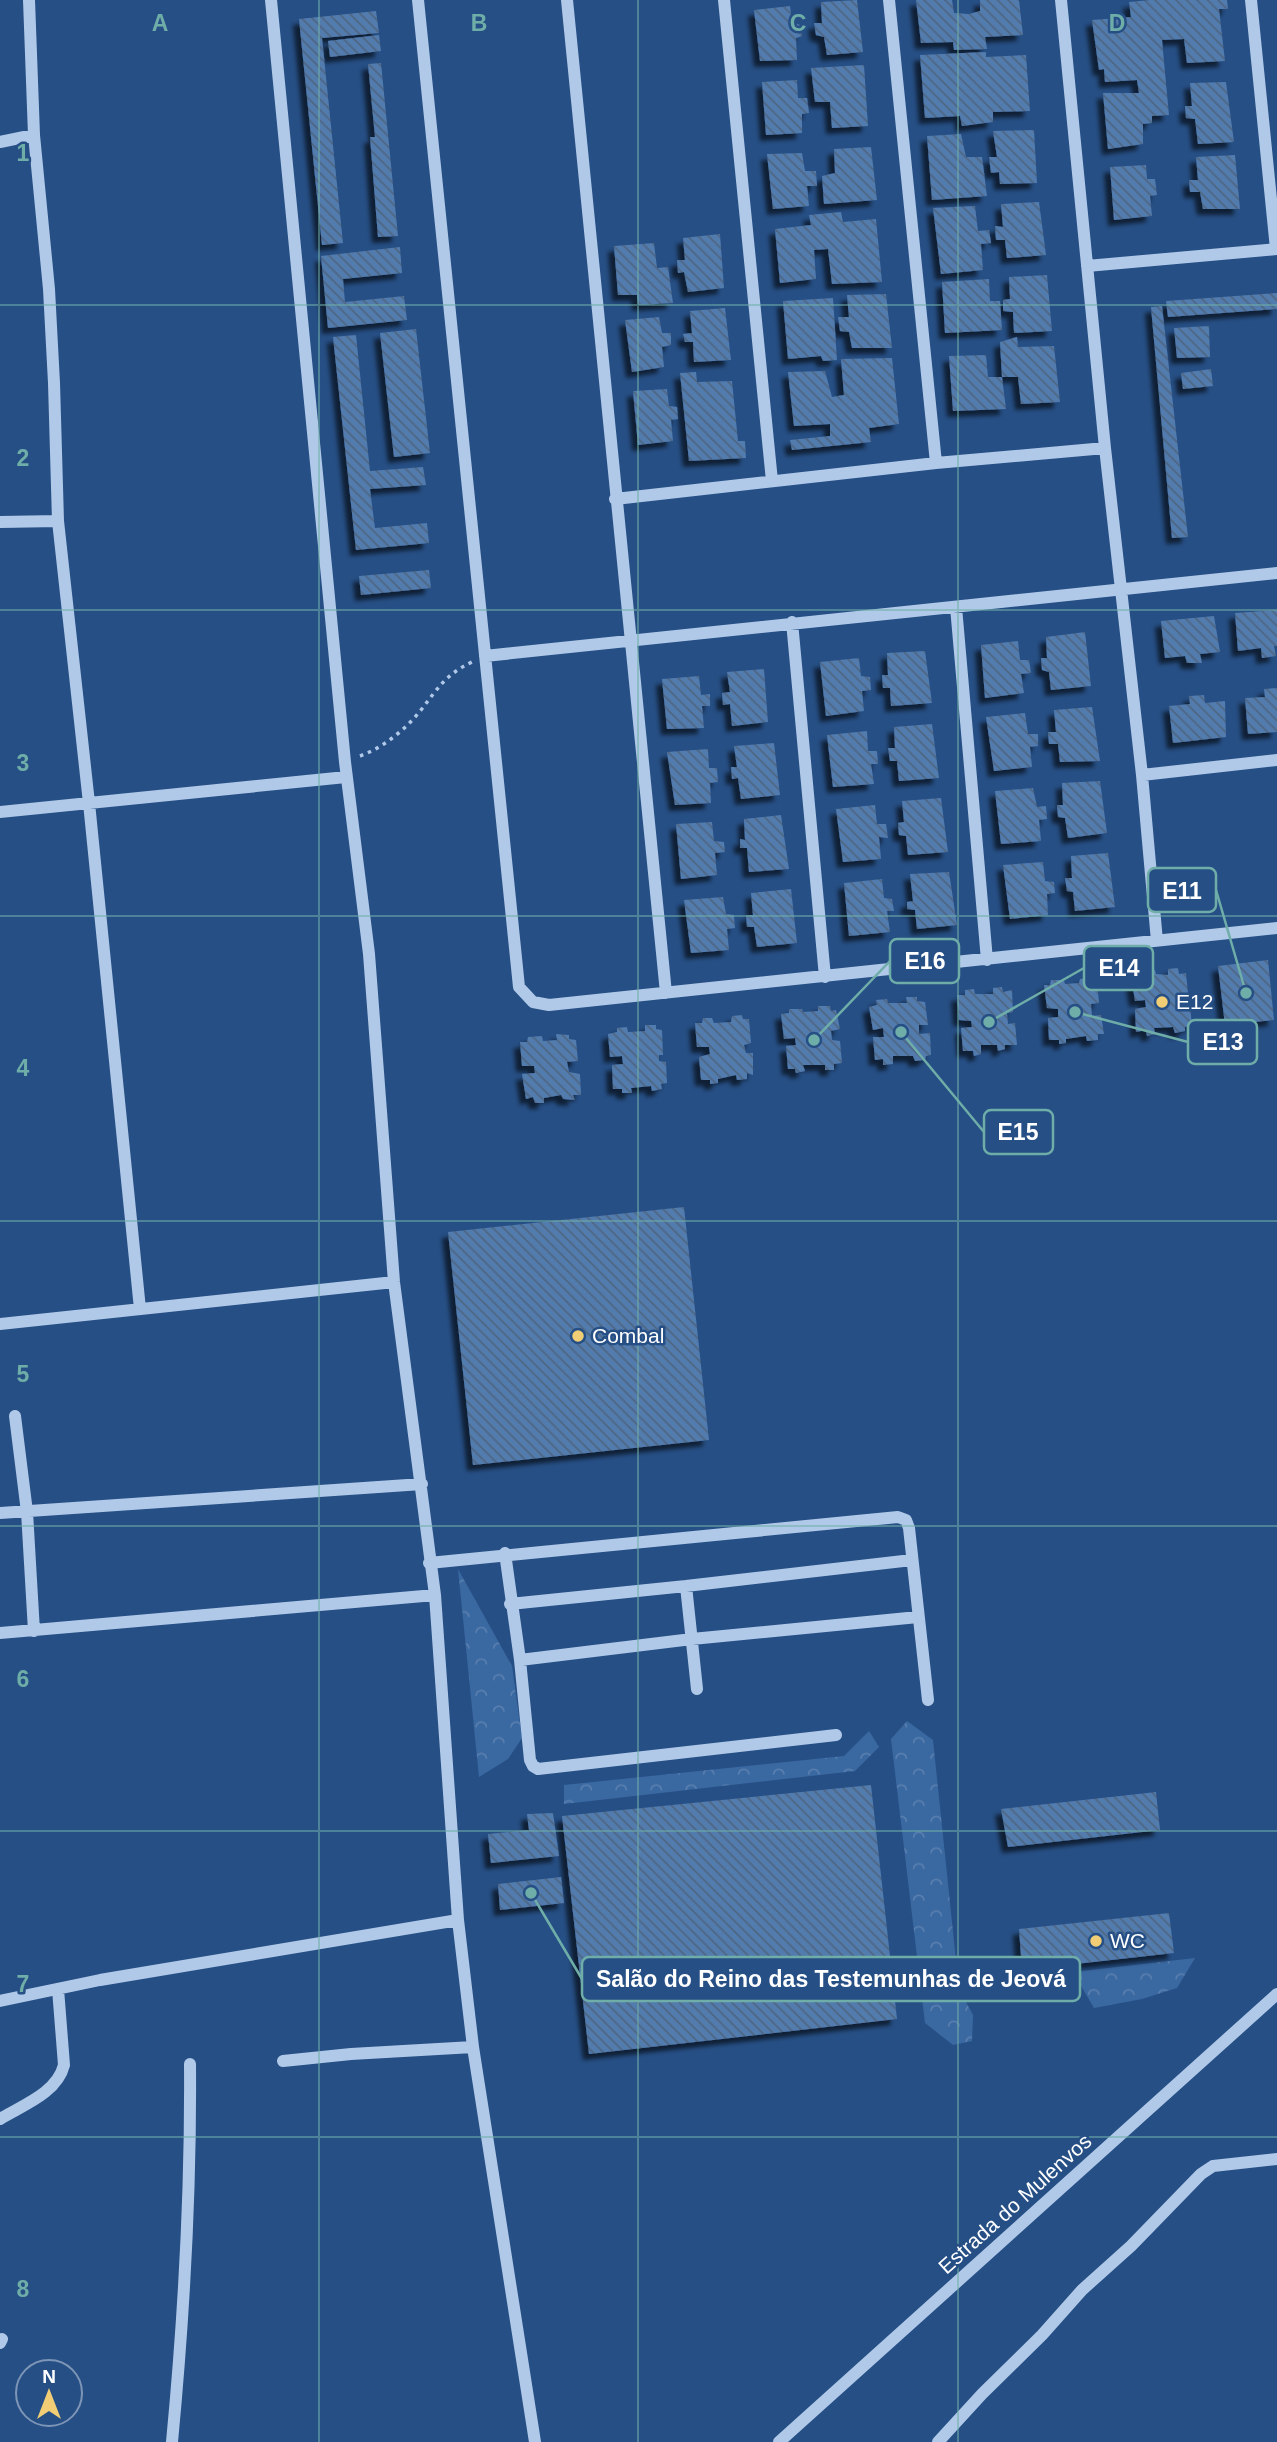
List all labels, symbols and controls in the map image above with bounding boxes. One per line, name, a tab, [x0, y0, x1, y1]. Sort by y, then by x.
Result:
text: A	[152, 10, 168, 36]
text: B	[471, 10, 487, 36]
text: C	[790, 10, 806, 36]
text: D	[1109, 10, 1125, 36]
text: 1	[17, 140, 30, 166]
text: 2	[17, 445, 29, 471]
text: 3	[17, 750, 29, 776]
callout: E11	[1148, 868, 1216, 912]
text: E11	[1162, 878, 1202, 904]
callout: E16	[890, 939, 959, 983]
callout: E14	[1084, 946, 1153, 990]
text: E16	[905, 948, 945, 974]
text: E14	[1099, 955, 1140, 981]
place label: E12	[1176, 990, 1213, 1013]
marker: E12	[1154, 994, 1170, 1010]
callout: E13	[1188, 1020, 1257, 1064]
text: E13	[1203, 1029, 1243, 1055]
text: 4	[17, 1055, 30, 1081]
callout: E15	[984, 1110, 1053, 1154]
text: E15	[998, 1119, 1039, 1145]
place label: Combal	[592, 1324, 664, 1347]
marker: Combal	[570, 1328, 586, 1344]
text: 5	[17, 1361, 30, 1387]
text: 6	[17, 1666, 29, 1692]
place label: WC	[1110, 1929, 1145, 1952]
marker: WC	[1088, 1933, 1104, 1949]
callout: Salão do Reino das Testemunhas de Jeová	[582, 1957, 1080, 2001]
text: Salão do Reino das Testemunhas de Jeová	[596, 1966, 1066, 1992]
text: 7	[17, 1971, 29, 1997]
street label: Estrada do Mulenvos	[934, 2129, 1096, 2278]
text: 8	[17, 2276, 30, 2302]
north arrow	[14, 2358, 84, 2428]
text: N	[42, 2366, 56, 2387]

